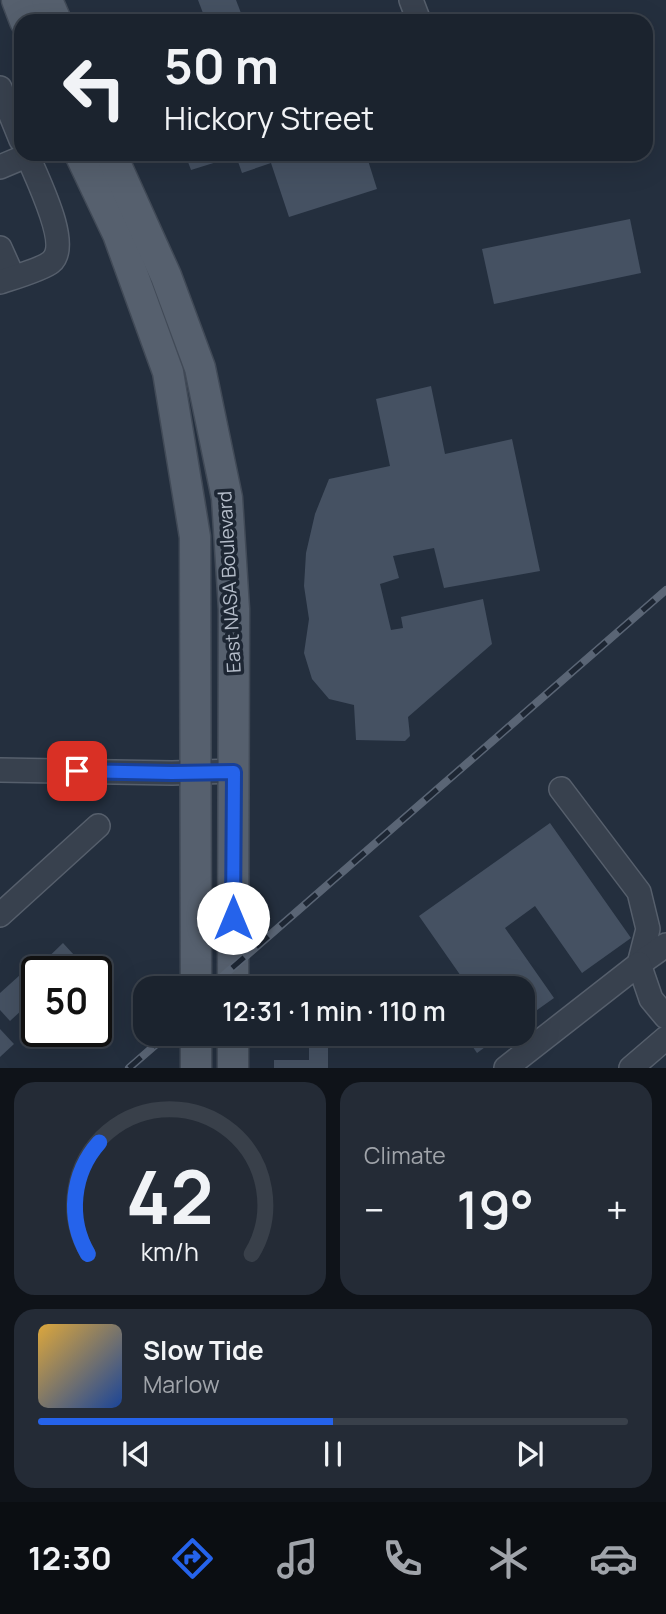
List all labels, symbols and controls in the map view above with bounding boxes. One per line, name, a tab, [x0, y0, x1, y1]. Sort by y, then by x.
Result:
text: 50 m	[164, 32, 279, 99]
icon: left	[49, 42, 140, 133]
text: Hickory Street	[164, 96, 374, 140]
street label: East NASA Boulevard	[211, 491, 247, 673]
pin	[47, 741, 107, 801]
icon: arrive	[58, 752, 96, 790]
position arrow	[196, 881, 270, 955]
speed limit sign: 50	[21, 956, 112, 1047]
text: 12:31 · 1 min · 110 m	[222, 993, 446, 1029]
text: Climate	[364, 1139, 446, 1171]
text: 42	[126, 1147, 214, 1247]
text: 19°	[456, 1174, 534, 1245]
text: −	[364, 1183, 385, 1235]
text: +	[606, 1183, 628, 1235]
text: km/h	[141, 1234, 199, 1269]
text: Slow Tide	[143, 1332, 264, 1368]
text: Marlow	[143, 1368, 220, 1400]
icon: previous	[117, 1435, 155, 1473]
icon: pause	[314, 1435, 352, 1473]
icon: next	[511, 1435, 549, 1473]
icon: directions	[168, 1534, 217, 1583]
icon: music	[273, 1534, 322, 1583]
icon: phone	[378, 1534, 427, 1583]
icon: climate	[484, 1534, 533, 1583]
icon: car	[589, 1534, 638, 1583]
text: 12:30	[28, 1536, 112, 1580]

